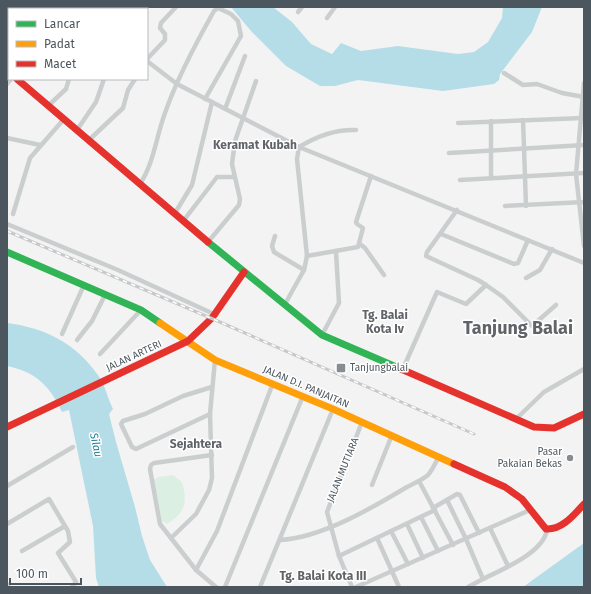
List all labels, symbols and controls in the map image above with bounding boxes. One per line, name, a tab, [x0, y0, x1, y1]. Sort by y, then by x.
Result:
legend	[8, 8, 148, 80]
text: Lancar	[44, 17, 81, 31]
text: Padat	[44, 37, 76, 51]
text: Macet	[44, 57, 77, 71]
district label: Keramat Kubah	[213, 138, 297, 152]
district label: Tg. Balai Kota Iv	[362, 308, 408, 336]
district label: Tanjung Balai	[463, 317, 573, 339]
street label: JALAN ARTERI	[104, 338, 164, 374]
marker: Tanjungbalai	[335, 362, 347, 374]
place label: Tanjungbalai	[350, 362, 408, 374]
street label: JALAN D.I. PANJAITAN	[261, 363, 351, 411]
water label: Silau	[87, 431, 105, 458]
street label: JALAN MUTIARA	[325, 436, 362, 504]
district label: Sejahtera	[170, 437, 223, 451]
place label: Pasar Pakaian Bekas	[498, 446, 562, 470]
marker: Pasar Pakaian Bekas	[565, 453, 575, 463]
scale bar	[10, 560, 81, 586]
text: 100 m	[16, 567, 48, 581]
district label: Tg. Balai Kota III	[279, 569, 367, 583]

